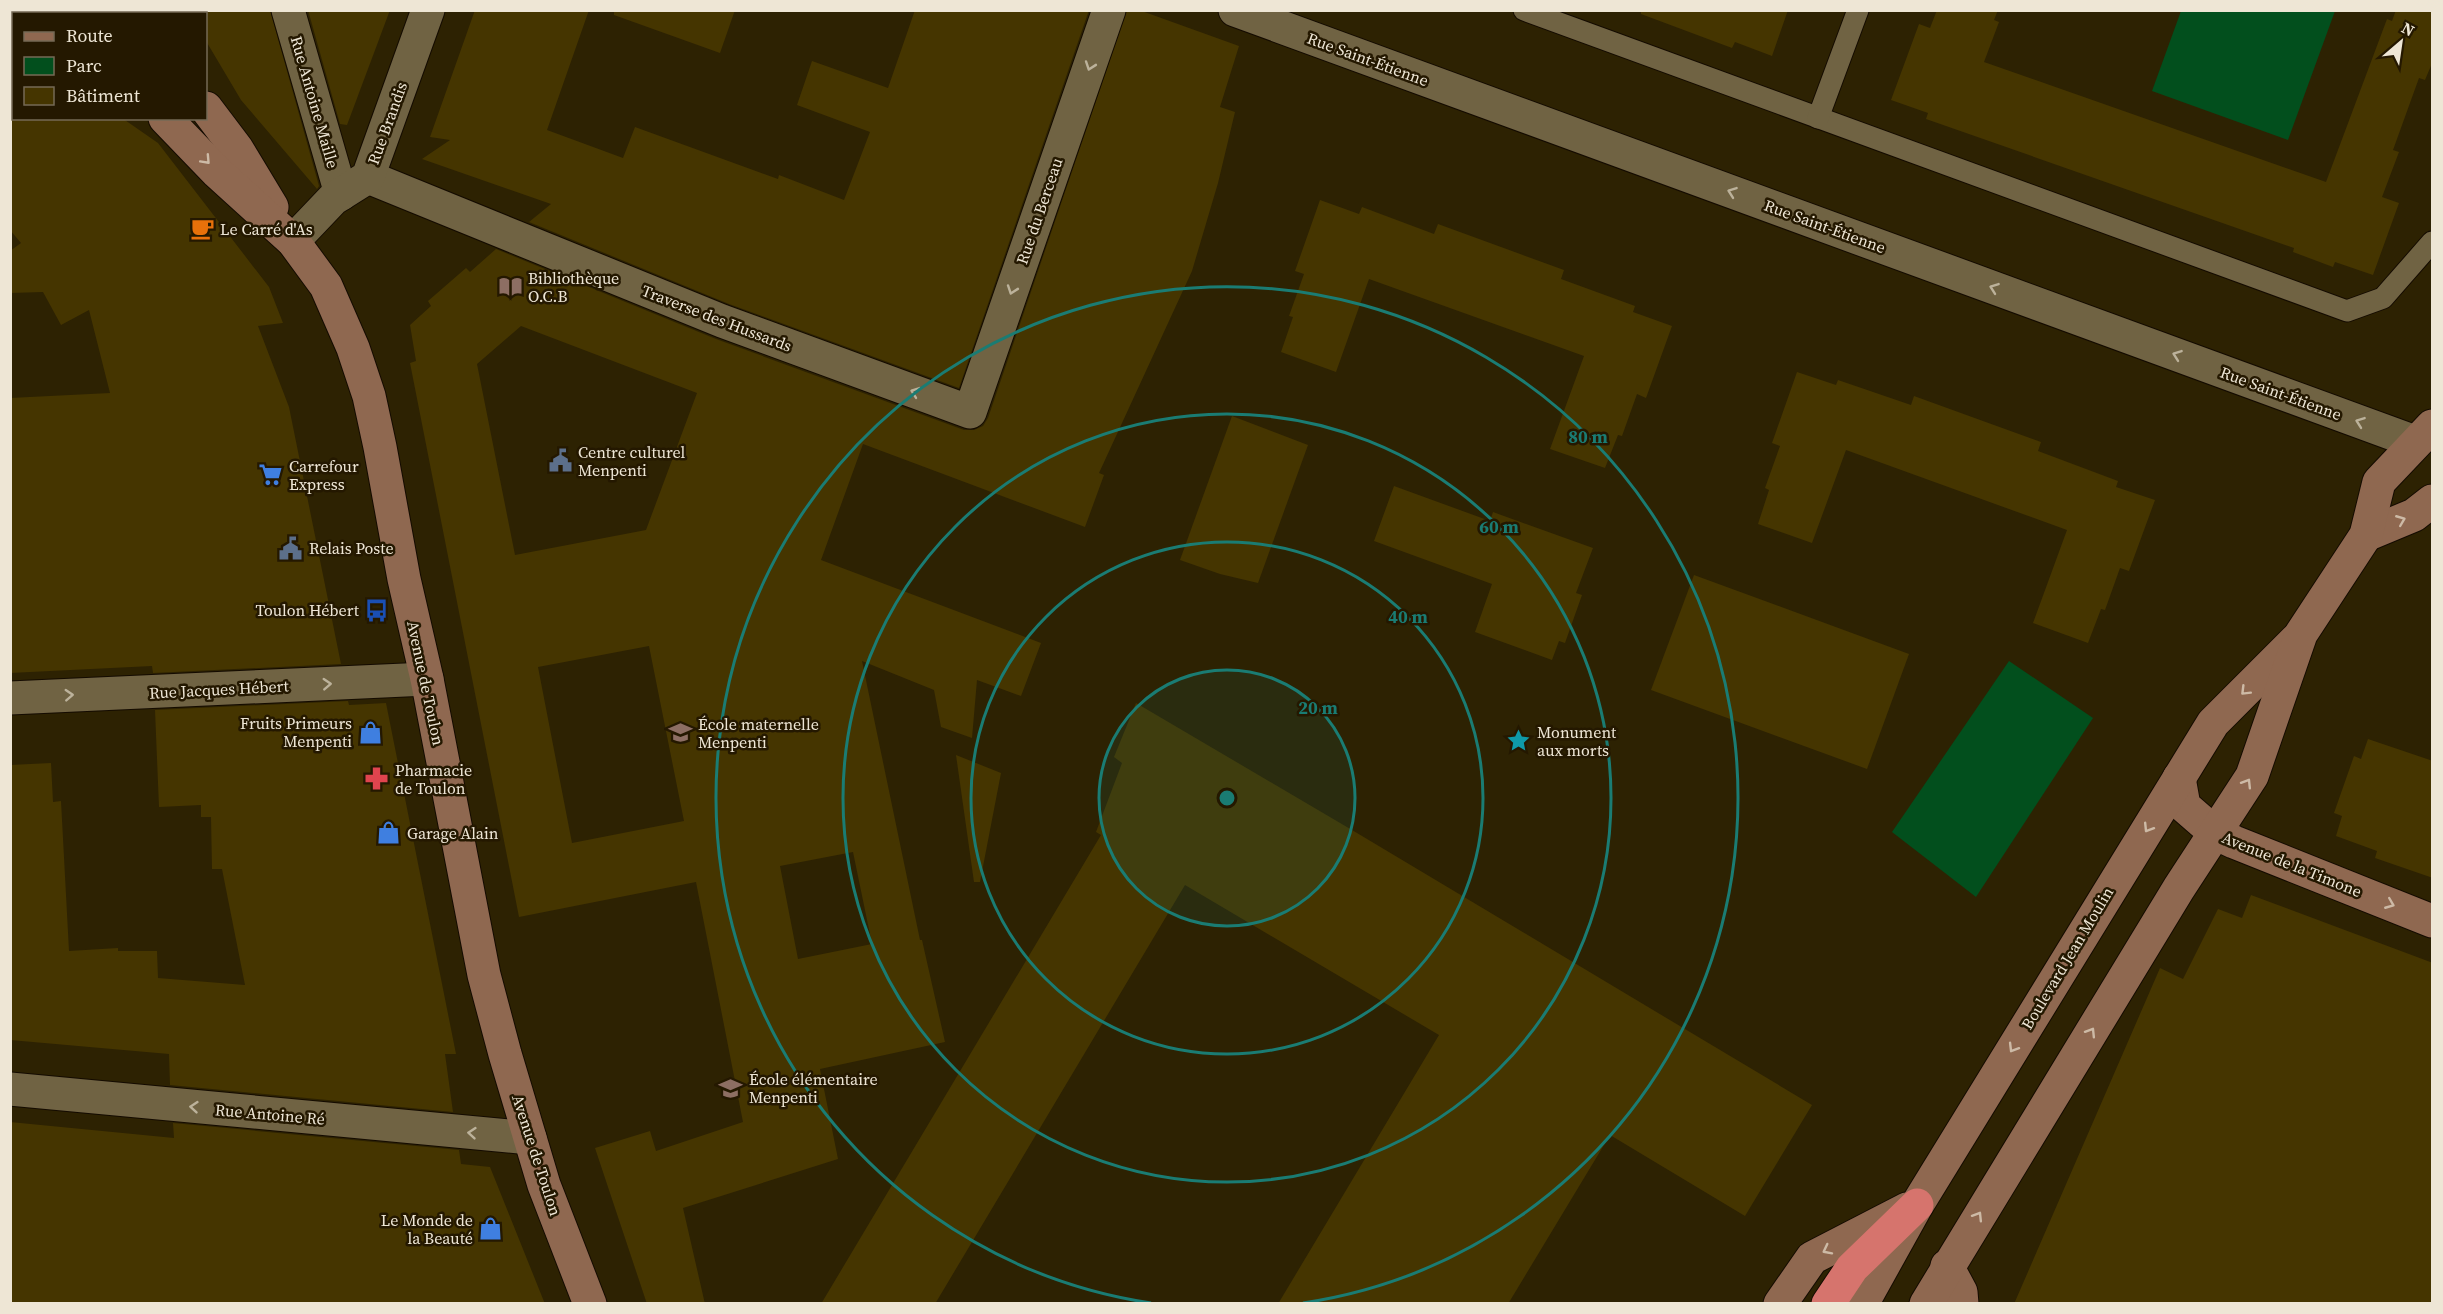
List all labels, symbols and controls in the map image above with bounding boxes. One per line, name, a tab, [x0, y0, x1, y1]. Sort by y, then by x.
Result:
legend	[12, 12, 207, 120]
north arrow	[2371, 12, 2431, 72]
text: N	[2398, 16, 2419, 41]
text: Route	[66, 23, 113, 48]
street label: Rue Saint-Étienne	[1304, 27, 1432, 91]
street label: Rue Antoine Maille	[286, 33, 344, 171]
text: Parc	[66, 53, 102, 78]
one-way arrow	[1084, 60, 1097, 71]
street label: Rue Brandis	[362, 79, 412, 167]
text: Bâtiment	[66, 83, 140, 108]
one-way arrow	[199, 153, 210, 164]
street label: Rue du Berceau	[1010, 155, 1068, 267]
one-way arrow	[1727, 187, 1738, 200]
street label: Rue Saint-Étienne	[1761, 194, 1889, 258]
cafe icon: Le Carré d'As	[189, 216, 215, 242]
place label: Le Carré d'As	[220, 218, 313, 240]
place label: Bibliothèque O.C.B	[528, 267, 619, 307]
library icon: Bibliothèque O.C.B	[497, 274, 523, 300]
street label: Traverse des Hussards	[639, 279, 795, 357]
one-way arrow	[1989, 283, 2000, 295]
one-way arrow	[1007, 284, 1019, 295]
one-way arrow	[2172, 350, 2183, 362]
street label: Rue Saint-Étienne	[2217, 361, 2345, 425]
one-way arrow	[910, 386, 920, 399]
one-way arrow	[2355, 417, 2366, 429]
text: 80 m	[1568, 424, 1608, 449]
place label: Centre culturel Menpenti	[578, 441, 686, 481]
public building icon: Centre culturel Menpenti	[547, 448, 573, 474]
place label: Carrefour Express	[289, 455, 359, 495]
supermarket icon: Carrefour Express	[258, 462, 284, 488]
text: 60 m	[1479, 514, 1519, 539]
one-way arrow	[2395, 515, 2406, 527]
public building icon: Relais Poste	[278, 535, 304, 561]
place label: Relais Poste	[309, 537, 394, 559]
bus stop icon: Toulon Hébert	[364, 597, 390, 623]
place label: Toulon Hébert	[256, 599, 360, 621]
text: 40 m	[1388, 604, 1428, 629]
street label: Avenue de Toulon	[402, 619, 450, 748]
street label: Rue Jacques Hébert	[149, 674, 290, 704]
one-way arrow	[322, 677, 331, 690]
one-way arrow	[2242, 683, 2253, 694]
one-way arrow	[64, 689, 73, 702]
text: 20 m	[1298, 695, 1338, 720]
place label: Fruits Primeurs Menpenti	[240, 712, 352, 752]
place label: École maternelle Menpenti	[698, 713, 819, 753]
shop icon: Fruits Primeurs Menpenti	[357, 719, 383, 745]
school or university icon: École maternelle Menpenti	[667, 720, 693, 746]
place label: Monument aux morts	[1537, 721, 1617, 761]
place icon: Monument aux morts	[1506, 728, 1532, 754]
place label: Pharmacie de Toulon	[395, 759, 472, 799]
pharmacy icon: Pharmacie de Toulon	[364, 766, 390, 792]
one-way arrow	[2239, 779, 2251, 789]
centre of rings	[1217, 788, 1237, 808]
shop icon: Garage Alain	[376, 820, 402, 846]
place label: Garage Alain	[407, 822, 499, 844]
one-way arrow	[2143, 822, 2155, 832]
street label: Avenue de la Timone	[2219, 826, 2365, 902]
street label: Boulevard Jean Moulin	[2016, 882, 2118, 1033]
one-way arrow	[2383, 897, 2394, 909]
one-way arrow	[2083, 1028, 2095, 1038]
one-way arrow	[2008, 1042, 2020, 1052]
place label: École élémentaire Menpenti	[749, 1068, 878, 1108]
school or university icon: École élémentaire Menpenti	[718, 1075, 744, 1101]
street label: Avenue de Toulon	[507, 1091, 567, 1219]
street label: Rue Antoine Ré	[214, 1098, 326, 1130]
one-way arrow	[189, 1101, 199, 1114]
one-way arrow	[467, 1127, 476, 1140]
place label: Le Monde de la Beauté	[381, 1209, 473, 1249]
one-way arrow	[1970, 1212, 1982, 1222]
shop icon: Le Monde de la Beauté	[478, 1216, 504, 1242]
one-way arrow	[1822, 1243, 1833, 1255]

